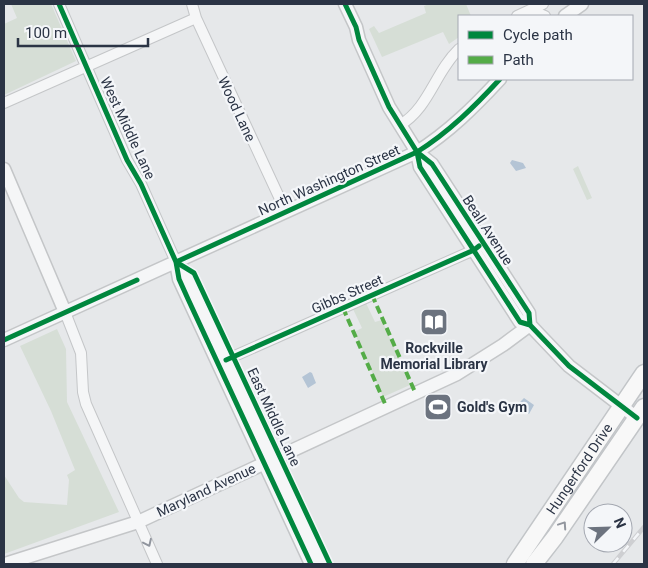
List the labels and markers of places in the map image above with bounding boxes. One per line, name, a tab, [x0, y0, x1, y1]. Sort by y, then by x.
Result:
library icon: Rockville Memorial Library	[419, 307, 449, 337]
place label: Rockville Memorial Library	[380, 340, 489, 372]
sports icon: Gold's Gym	[423, 392, 453, 422]
place label: Gold's Gym	[457, 399, 527, 415]

